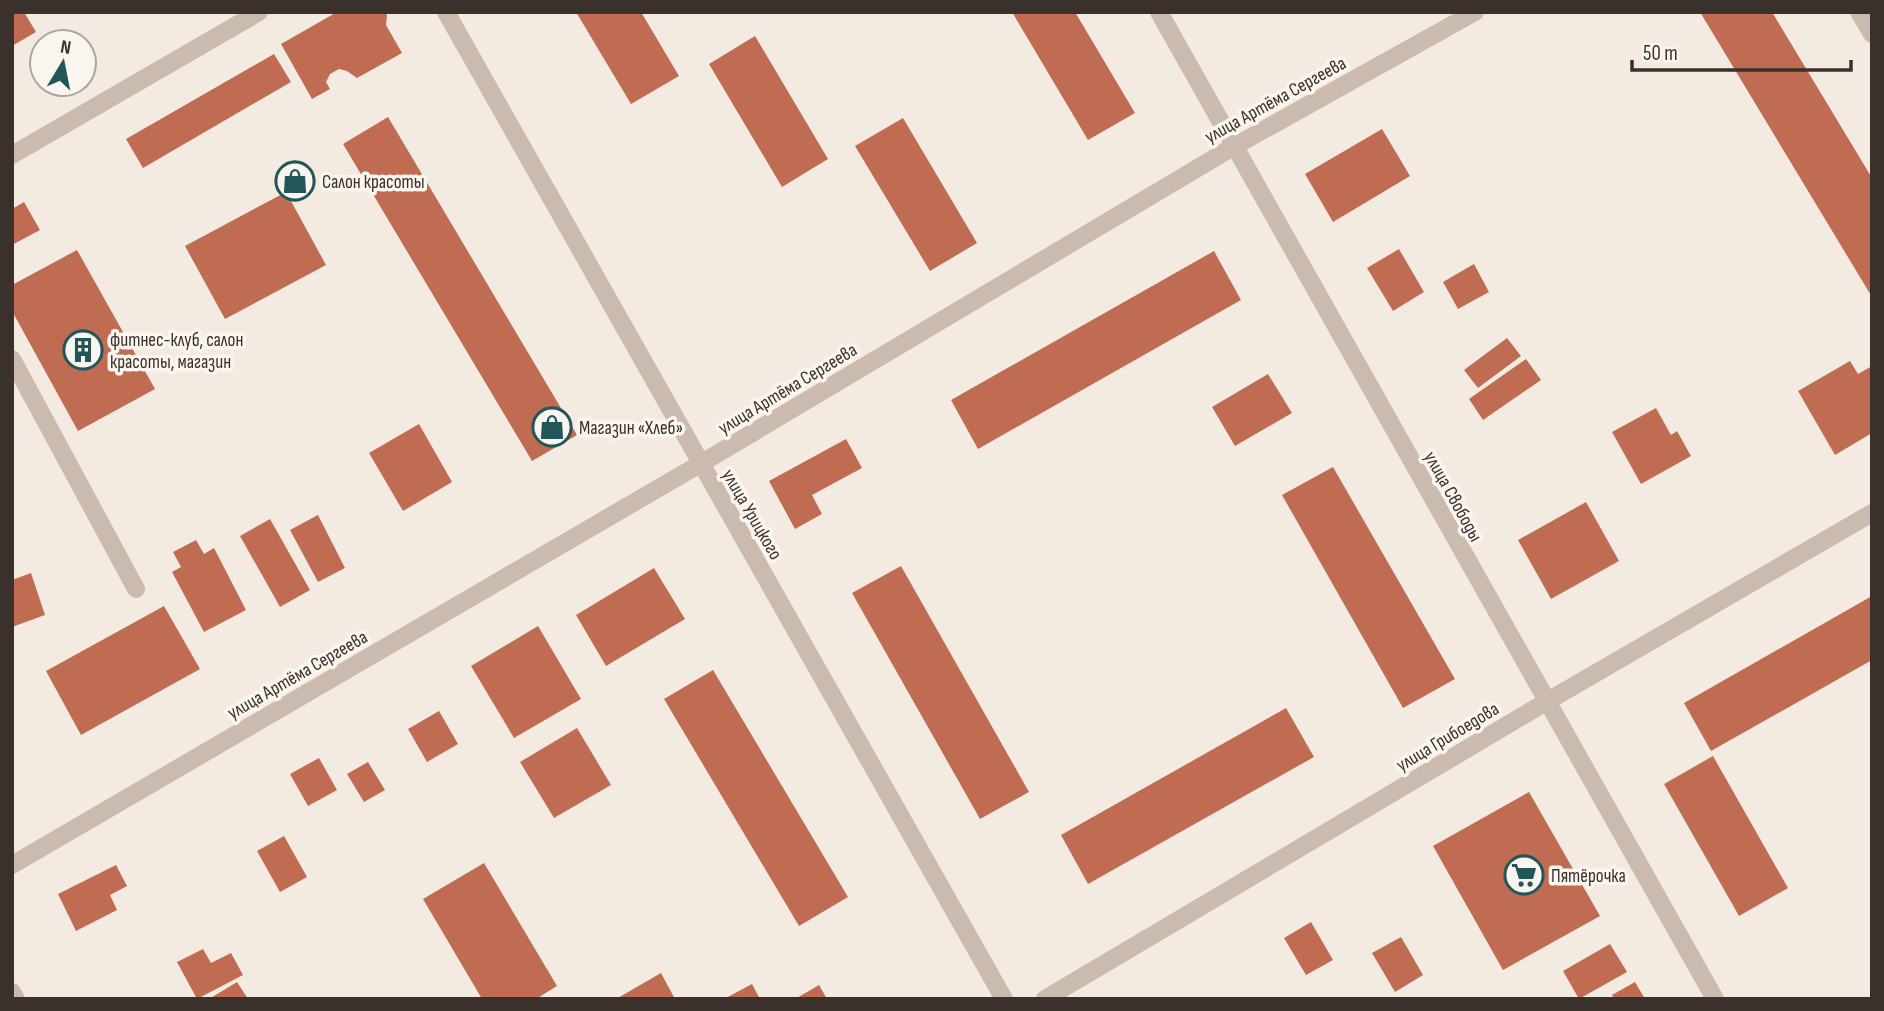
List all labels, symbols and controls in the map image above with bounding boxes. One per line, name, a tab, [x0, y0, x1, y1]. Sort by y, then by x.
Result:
north arrow	[28, 28, 98, 98]
scale bar	[1632, 28, 1851, 72]
text: N	[59, 36, 73, 60]
text: 50 m	[1643, 41, 1678, 66]
street label: улица Артёма Сергеева	[1201, 52, 1350, 149]
shop icon: Салон красоты	[274, 160, 316, 202]
place label: Салон красоты	[322, 171, 425, 194]
building icon: фитнес-клуб, салон красоты, магазин	[62, 329, 104, 371]
place label: фитнес-клуб, салон красоты, магазин	[110, 329, 243, 374]
street label: улица Артёма Сергеева	[714, 339, 861, 440]
shop icon: Магазин «Хлеб»	[531, 406, 573, 448]
place label: Магазин «Хлеб»	[579, 417, 683, 440]
street label: улица Свободы	[1418, 448, 1487, 546]
street label: улица Урицкого	[717, 465, 787, 564]
street label: улица Артёма Сергеева	[224, 626, 372, 725]
street label: улица Грибоедова	[1392, 698, 1503, 777]
supermarket icon: Пятёрочка	[1503, 854, 1545, 896]
place label: Пятёрочка	[1551, 865, 1626, 888]

